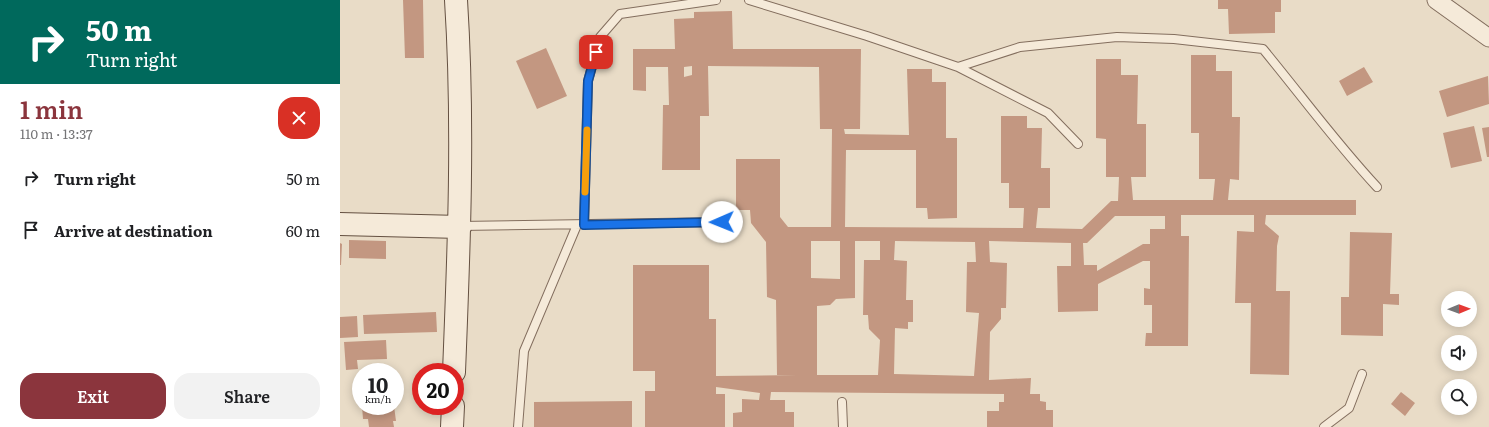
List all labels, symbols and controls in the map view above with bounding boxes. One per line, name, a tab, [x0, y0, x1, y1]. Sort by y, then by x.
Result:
text: 50 m	[86, 8, 152, 50]
icon: right	[20, 16, 72, 68]
pin	[579, 35, 613, 69]
icon: arrive	[585, 41, 607, 63]
text: Turn right	[86, 46, 177, 73]
text: 1 min	[20, 91, 83, 126]
button: close	[278, 97, 320, 139]
text: 110 m · 13:37	[20, 124, 93, 143]
icon: right	[20, 167, 42, 189]
text: Turn right	[54, 167, 136, 190]
text: 50 m	[286, 167, 320, 190]
position arrow	[701, 201, 743, 243]
icon: arrive	[20, 219, 42, 241]
text: Arrive at destination	[54, 219, 213, 242]
text: 60 m	[286, 219, 320, 242]
north arrow	[1441, 291, 1477, 327]
map controls	[1441, 291, 1477, 415]
button: sound	[1441, 335, 1477, 371]
speed limit sign: 20	[412, 363, 464, 415]
text: 10	[368, 369, 388, 399]
button: Exit	[20, 373, 166, 419]
button: Share	[174, 373, 320, 419]
button: search	[1441, 379, 1477, 415]
text: km/h	[365, 391, 391, 406]

